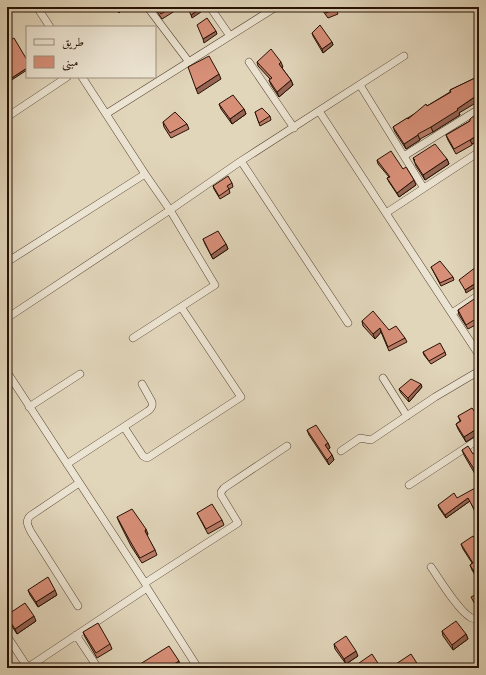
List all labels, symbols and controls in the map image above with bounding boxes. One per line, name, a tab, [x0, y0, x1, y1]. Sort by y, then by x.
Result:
legend	[26, 26, 156, 78]
text: طريق	[62, 35, 84, 51]
text: مبنى	[62, 55, 78, 71]

